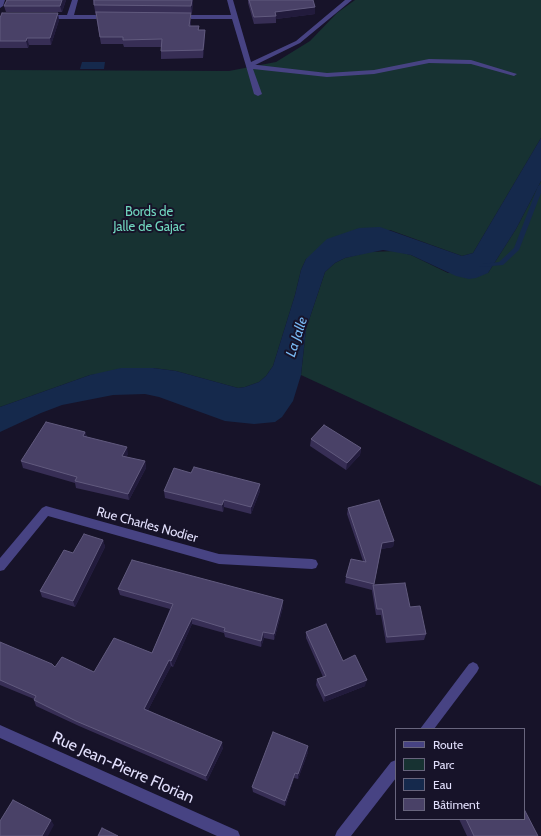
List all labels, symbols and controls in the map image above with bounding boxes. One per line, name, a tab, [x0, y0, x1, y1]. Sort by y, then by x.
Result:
park label: Bords de Jalle de Gajac	[113, 204, 185, 235]
water label: La Jalle	[283, 315, 311, 359]
street label: Rue Charles Nodier	[95, 504, 199, 546]
street label: Rue Jean-Pierre Florian	[49, 728, 197, 808]
legend	[395, 728, 525, 820]
text: Route	[433, 737, 463, 752]
text: Parc	[433, 757, 455, 772]
text: Eau	[433, 777, 452, 792]
text: Bâtiment	[433, 797, 480, 812]

